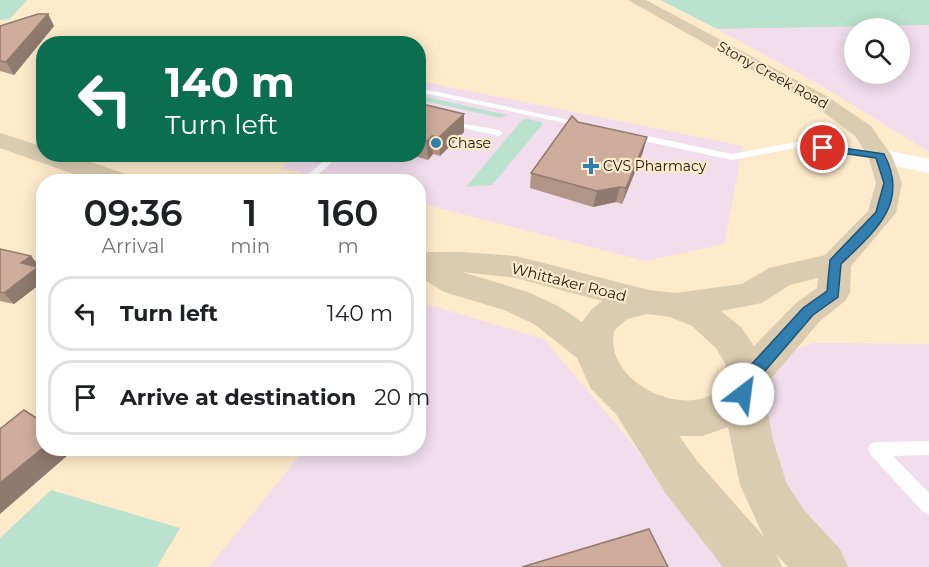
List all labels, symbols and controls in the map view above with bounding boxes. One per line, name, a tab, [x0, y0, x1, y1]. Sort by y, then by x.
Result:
map controls	[844, 18, 910, 84]
button: search	[844, 18, 910, 84]
street label: Stony Creek Road	[714, 37, 832, 113]
text: 140 m	[165, 56, 295, 108]
icon: left	[66, 60, 144, 138]
text: Turn left	[165, 108, 278, 141]
pin	[797, 122, 848, 173]
icon: arrive	[806, 131, 839, 164]
place label: Chase	[448, 134, 491, 152]
marker: Chase	[429, 136, 443, 150]
place label: CVS Pharmacy	[603, 157, 707, 175]
marker: CVS Pharmacy	[584, 159, 598, 173]
text: 09:36	[84, 191, 183, 235]
text: 1	[243, 191, 257, 235]
text: 160	[318, 191, 378, 235]
text: Arrival	[102, 234, 165, 258]
text: min	[230, 234, 270, 258]
text: m	[338, 234, 359, 258]
street label: Whittaker Road	[510, 259, 628, 305]
icon: left	[69, 297, 102, 330]
text: Turn left	[120, 300, 218, 327]
text: 140 m	[327, 300, 393, 327]
position arrow	[711, 362, 775, 426]
icon: arrive	[69, 381, 102, 414]
text: Arrive at destination	[120, 384, 356, 411]
text: 20 m	[374, 384, 430, 411]

